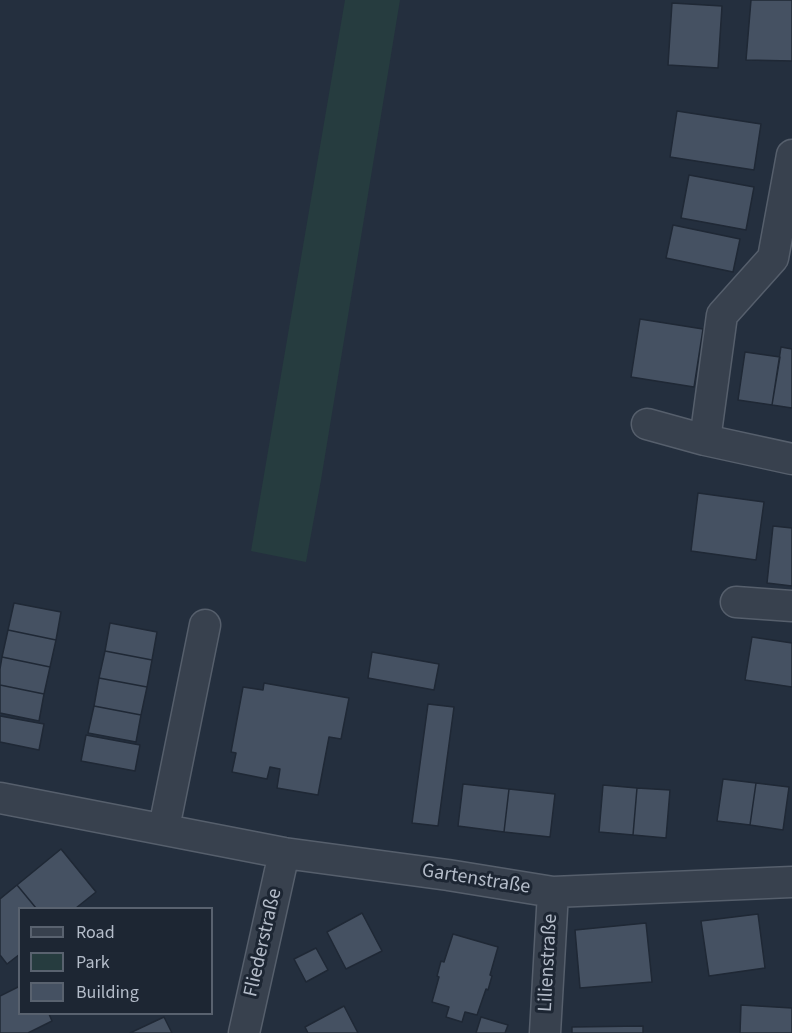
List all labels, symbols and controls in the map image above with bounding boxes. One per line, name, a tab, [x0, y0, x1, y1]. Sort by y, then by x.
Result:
street label: Gartenstraße	[420, 860, 532, 900]
street label: Fliederstraße	[240, 886, 288, 1000]
legend	[18, 907, 213, 1015]
street label: Lilienstraße	[534, 913, 564, 1013]
text: Road	[76, 920, 115, 945]
text: Park	[76, 950, 110, 975]
text: Building	[76, 980, 139, 1005]

